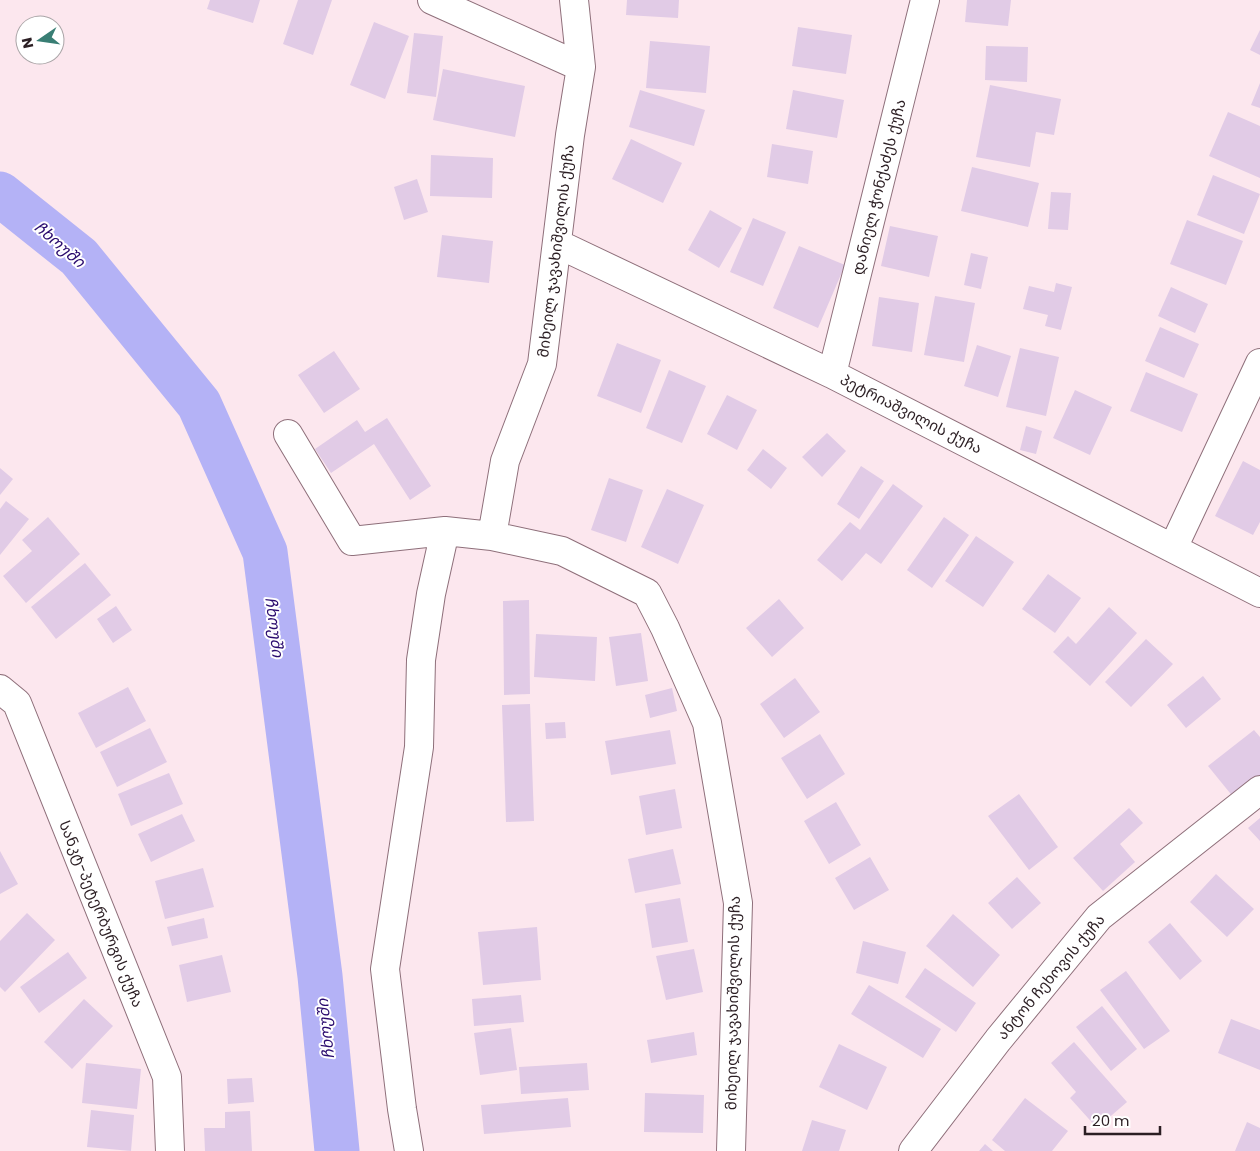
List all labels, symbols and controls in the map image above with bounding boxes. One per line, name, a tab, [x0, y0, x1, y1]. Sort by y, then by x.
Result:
north arrow	[15, 15, 65, 65]
text: N	[16, 36, 38, 50]
street label: დანიელ ჭონქაძეს ქუჩა	[847, 97, 911, 277]
street label: მიხეილ ჯავახიშვილის ქუჩა	[532, 143, 579, 359]
water label: ჩხოუში	[29, 216, 91, 273]
street label: პეტრიაშვილის ქუჩა	[837, 369, 986, 458]
water label: ჩხოუში	[259, 596, 290, 659]
street label: სანკტ-პეტერბურგის ქუჩა	[54, 817, 149, 1010]
street label: მიხეილ ჯავახიშვილის ქუჩა	[720, 896, 745, 1110]
street label: ანტონ ჩეხოვის ქუჩა	[992, 909, 1109, 1044]
water label: ჩხოუში	[311, 997, 340, 1060]
scale bar	[1085, 1104, 1160, 1136]
text: 20 m	[1092, 1110, 1130, 1131]

